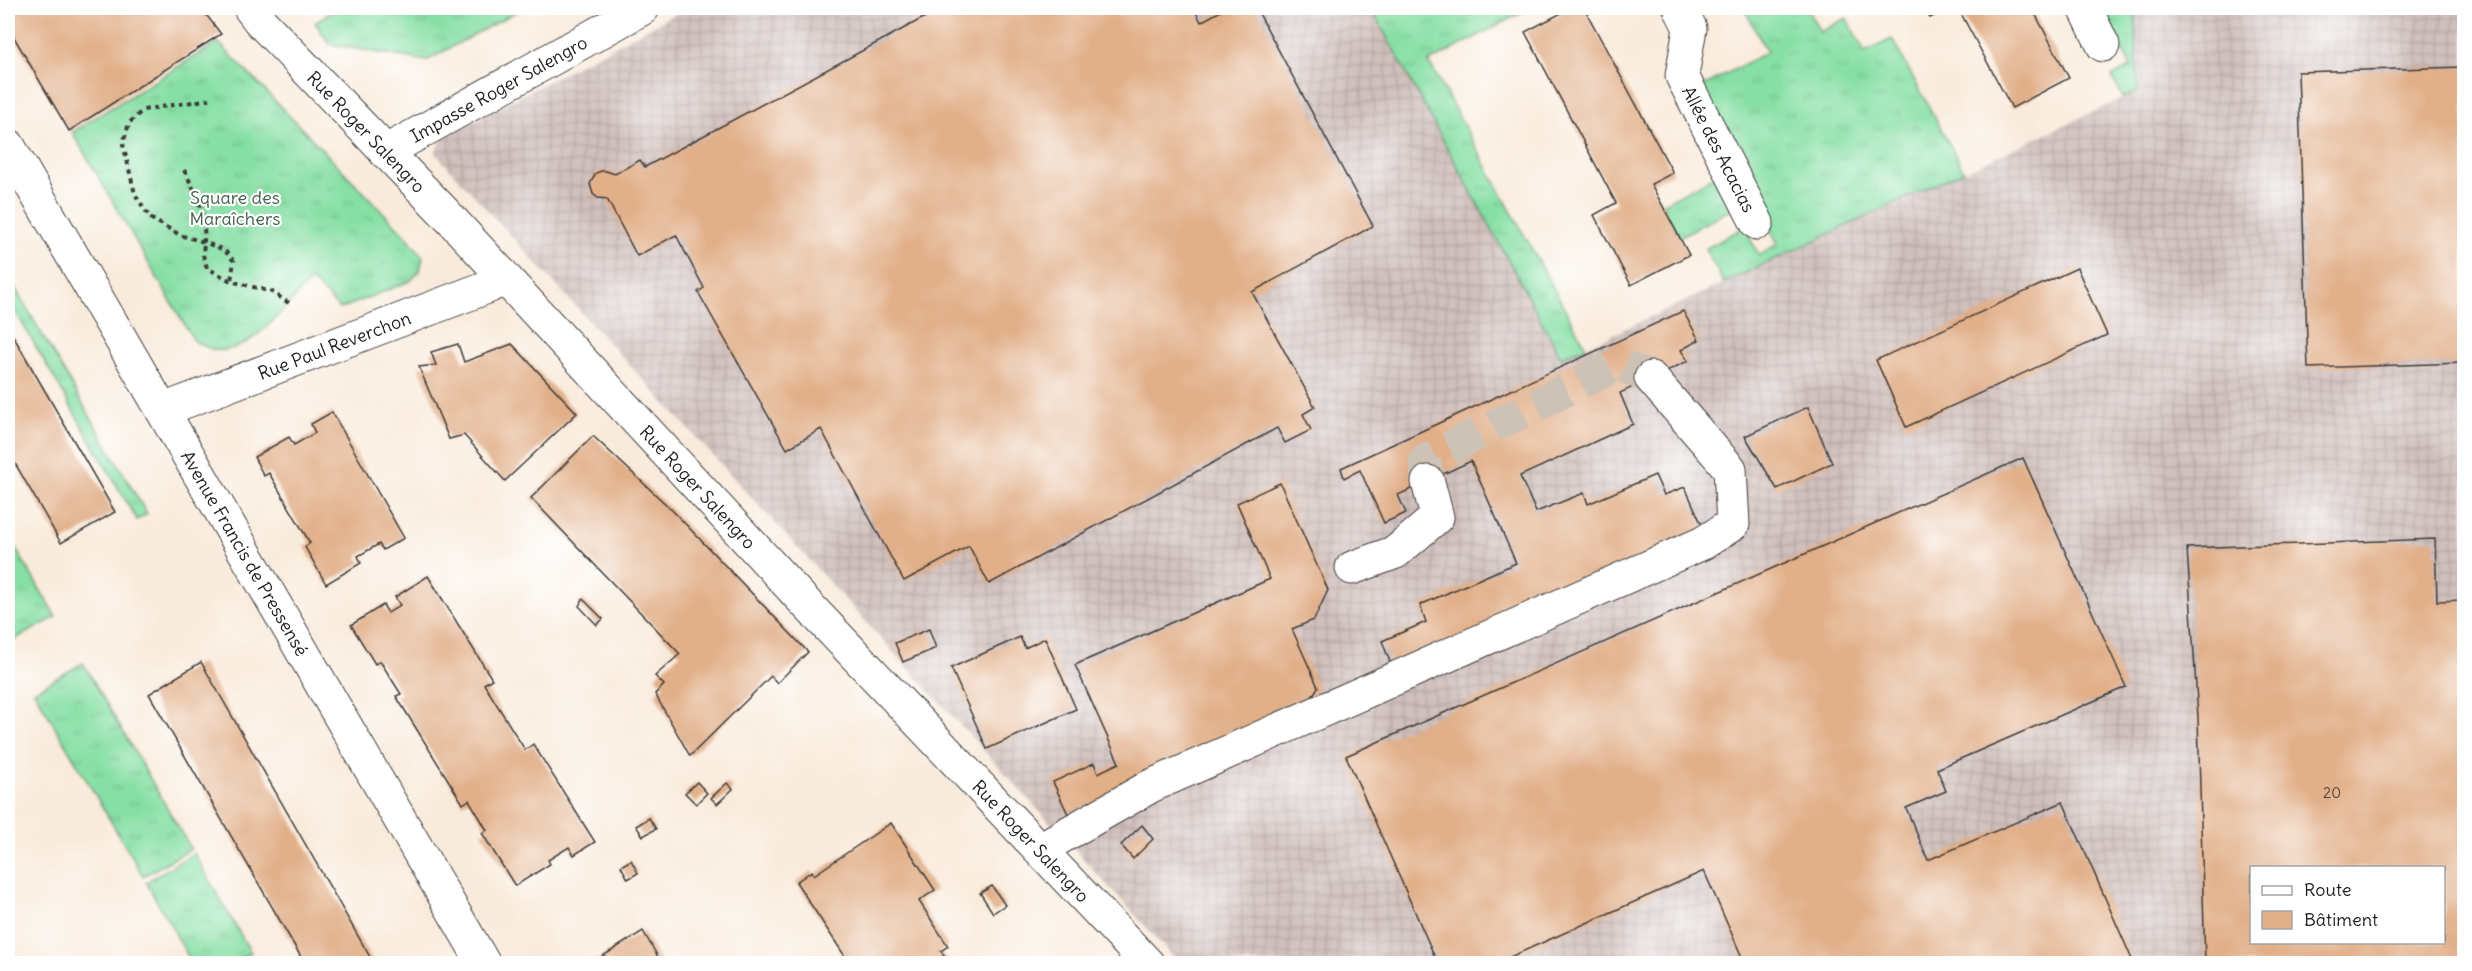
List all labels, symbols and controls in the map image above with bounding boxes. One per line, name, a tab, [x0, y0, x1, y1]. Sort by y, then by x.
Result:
street label: Impasse Roger Salengro	[406, 30, 591, 147]
street label: Rue Roger Salengro	[303, 66, 431, 197]
street label: Allée des Acacias	[1678, 82, 1761, 216]
park label: Square des Maraîchers	[190, 186, 281, 230]
street label: Rue Paul Reverchon	[254, 306, 414, 385]
street label: Rue Roger Salengro	[635, 420, 761, 554]
street label: Avenue Francis de Pressensé	[176, 446, 314, 660]
street label: Rue Roger Salengro	[968, 775, 1095, 907]
house number: 20	[2323, 783, 2341, 802]
legend	[2250, 866, 2445, 944]
text: Route	[2304, 878, 2352, 901]
text: Bâtiment	[2304, 908, 2378, 931]

